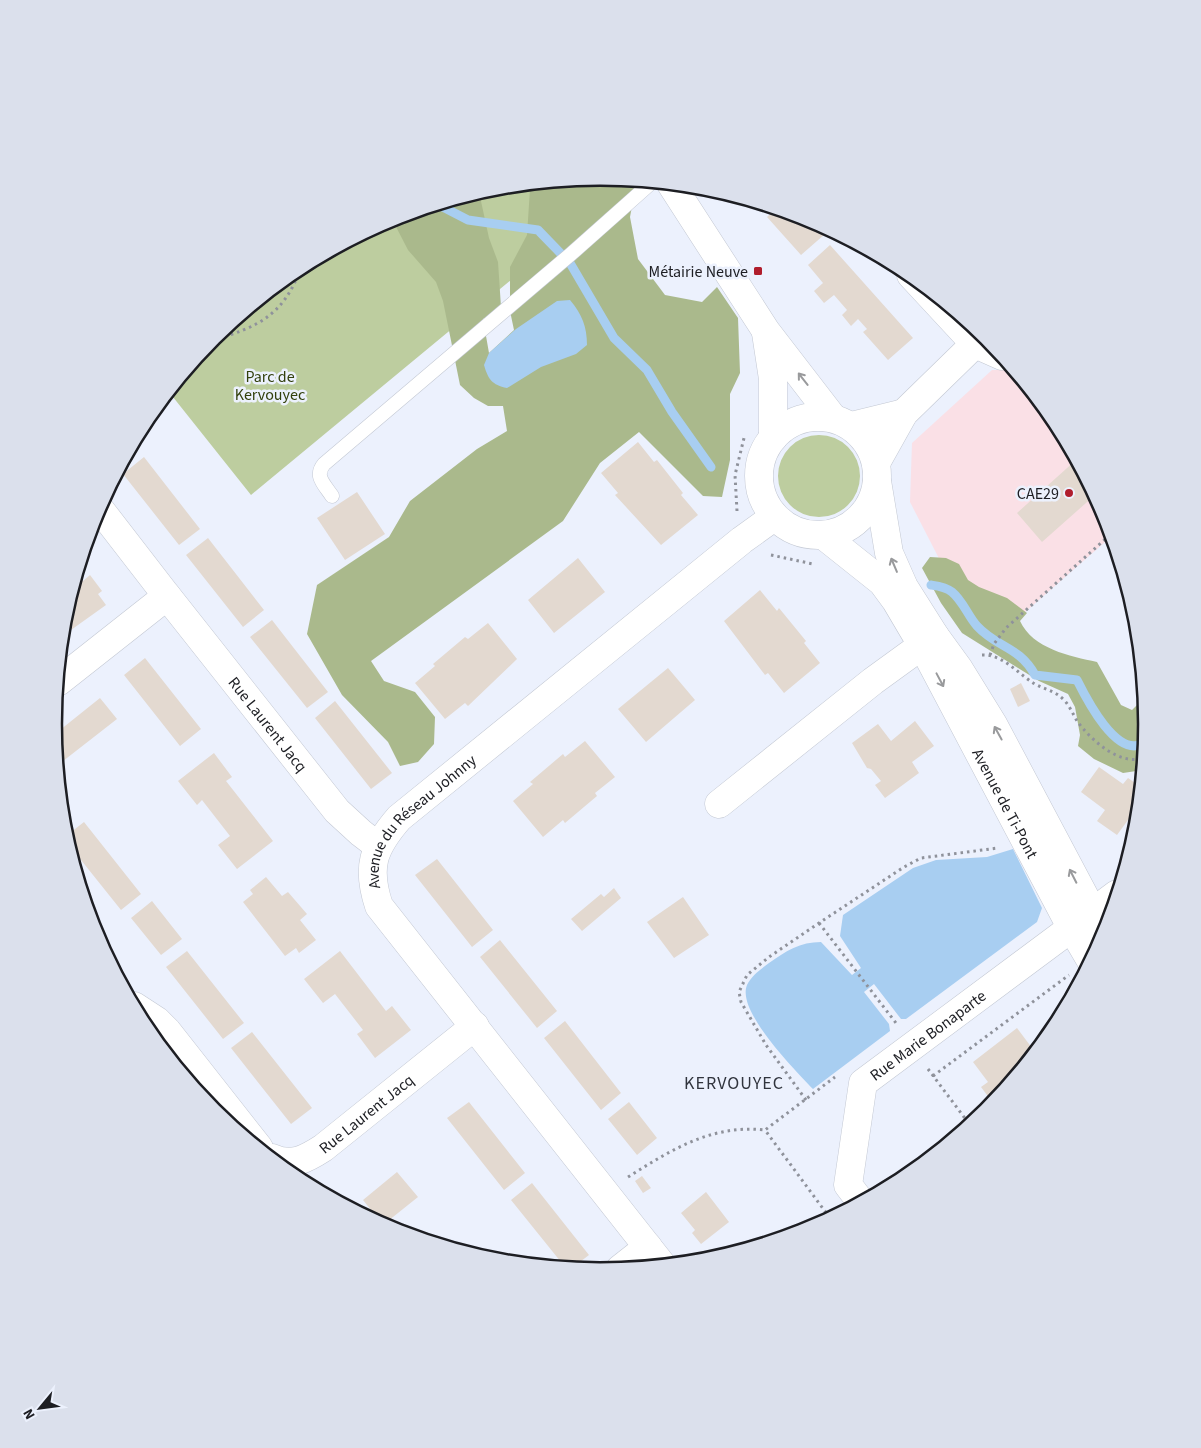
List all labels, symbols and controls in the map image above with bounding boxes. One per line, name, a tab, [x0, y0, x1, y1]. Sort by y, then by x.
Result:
place label: Métairie Neuve	[649, 261, 748, 283]
marker: Métairie Neuve	[752, 265, 764, 277]
park label: Parc de Kervouyec	[235, 366, 305, 406]
one-way arrow	[798, 373, 809, 386]
place label: CAE29	[1017, 483, 1059, 505]
marker: CAE29	[1063, 487, 1075, 499]
one-way arrow	[888, 558, 898, 573]
street label: Rue Laurent Jacq	[223, 672, 312, 777]
one-way arrow	[935, 672, 945, 687]
one-way arrow	[992, 726, 1002, 740]
street label: Avenue de Ti-Pont	[967, 745, 1043, 863]
street label: Avenue du Réseau Johnny	[363, 749, 482, 891]
one-way arrow	[1068, 869, 1078, 884]
street label: Rue Marie Bonaparte	[866, 985, 991, 1086]
street label: Rue Laurent Jacq	[315, 1069, 419, 1159]
district label: KERVOUYEC	[684, 1071, 784, 1096]
north arrow	[15, 1383, 65, 1433]
text: N	[19, 1405, 41, 1423]

